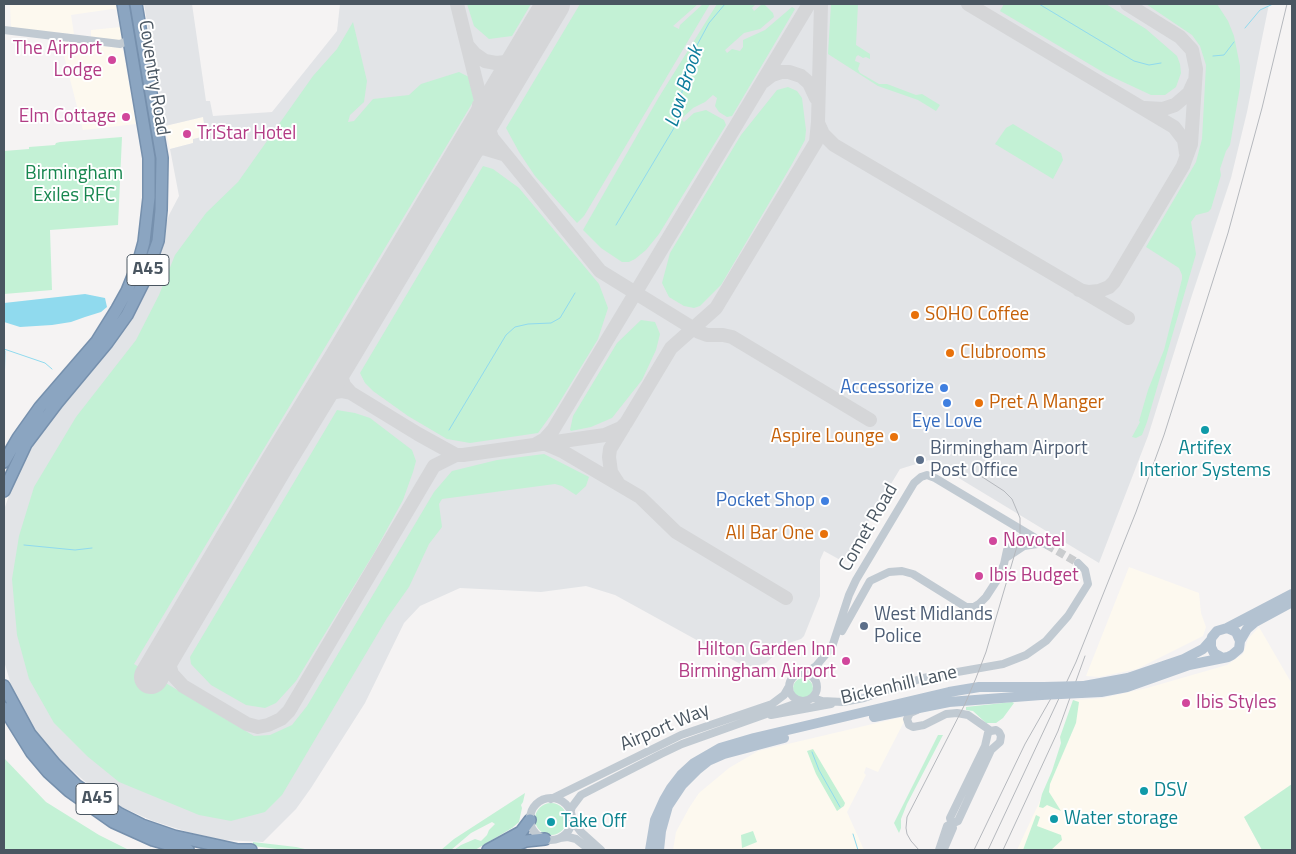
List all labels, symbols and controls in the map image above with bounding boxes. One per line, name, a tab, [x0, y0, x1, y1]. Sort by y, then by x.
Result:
street label: Coventry Road	[133, 19, 173, 137]
place label: The Airport Lodge	[13, 38, 102, 82]
water label: Low Brook	[661, 44, 709, 130]
marker: The Airport Lodge	[106, 54, 118, 66]
place label: Elm Cottage	[19, 106, 116, 128]
marker: Elm Cottage	[120, 111, 132, 123]
place label: TriStar Hotel	[197, 123, 297, 145]
marker: TriStar Hotel	[181, 128, 193, 140]
park label: Birmingham Exiles RFC	[25, 163, 123, 207]
road number: A45	[127, 254, 169, 286]
place label: SOHO Coffee	[925, 304, 1029, 326]
marker: SOHO Coffee	[909, 309, 921, 321]
place label: Clubrooms	[960, 342, 1046, 364]
marker: Clubrooms	[944, 347, 956, 359]
place label: Accessorize	[840, 377, 934, 399]
marker: Accessorize	[938, 382, 950, 394]
place label: Pret A Manger	[989, 392, 1104, 414]
marker: Eye Love	[941, 397, 953, 409]
marker: Pret A Manger	[973, 397, 985, 409]
place label: Eye Love	[912, 411, 982, 433]
marker: Artifex Interior Systems	[1199, 424, 1211, 436]
place label: Aspire Lounge	[771, 426, 884, 448]
marker: Aspire Lounge	[888, 431, 900, 443]
place label: Birmingham Airport Post Office	[930, 438, 1088, 482]
place label: Artifex Interior Systems	[1139, 438, 1271, 482]
marker: Birmingham Airport Post Office	[914, 454, 926, 466]
street label: Comet Road	[835, 480, 903, 576]
place label: Pocket Shop	[716, 490, 815, 512]
marker: Pocket Shop	[819, 495, 831, 507]
place label: All Bar One	[725, 523, 814, 545]
marker: All Bar One	[818, 528, 830, 540]
place label: Novotel	[1003, 530, 1065, 552]
marker: Novotel	[987, 535, 999, 547]
place label: Ibis Budget	[989, 565, 1079, 587]
marker: Ibis Budget	[973, 570, 985, 582]
place label: West Midlands Police	[874, 604, 993, 648]
marker: West Midlands Police	[858, 620, 870, 632]
place label: Hilton Garden Inn Birmingham Airport	[678, 639, 836, 683]
marker: Hilton Garden Inn Birmingham Airport	[840, 655, 852, 667]
street label: Bickenhill Lane	[839, 662, 959, 710]
place label: Ibis Styles	[1196, 692, 1277, 714]
marker: Ibis Styles	[1180, 697, 1192, 709]
street label: Airport Way	[617, 699, 713, 757]
place label: DSV	[1154, 780, 1187, 802]
road number: A45	[76, 784, 118, 814]
marker: DSV	[1138, 785, 1150, 797]
place label: Water storage	[1064, 808, 1178, 830]
place label: Take Off	[561, 811, 627, 833]
marker: Water storage	[1048, 813, 1060, 825]
marker: Take Off	[545, 816, 557, 828]

